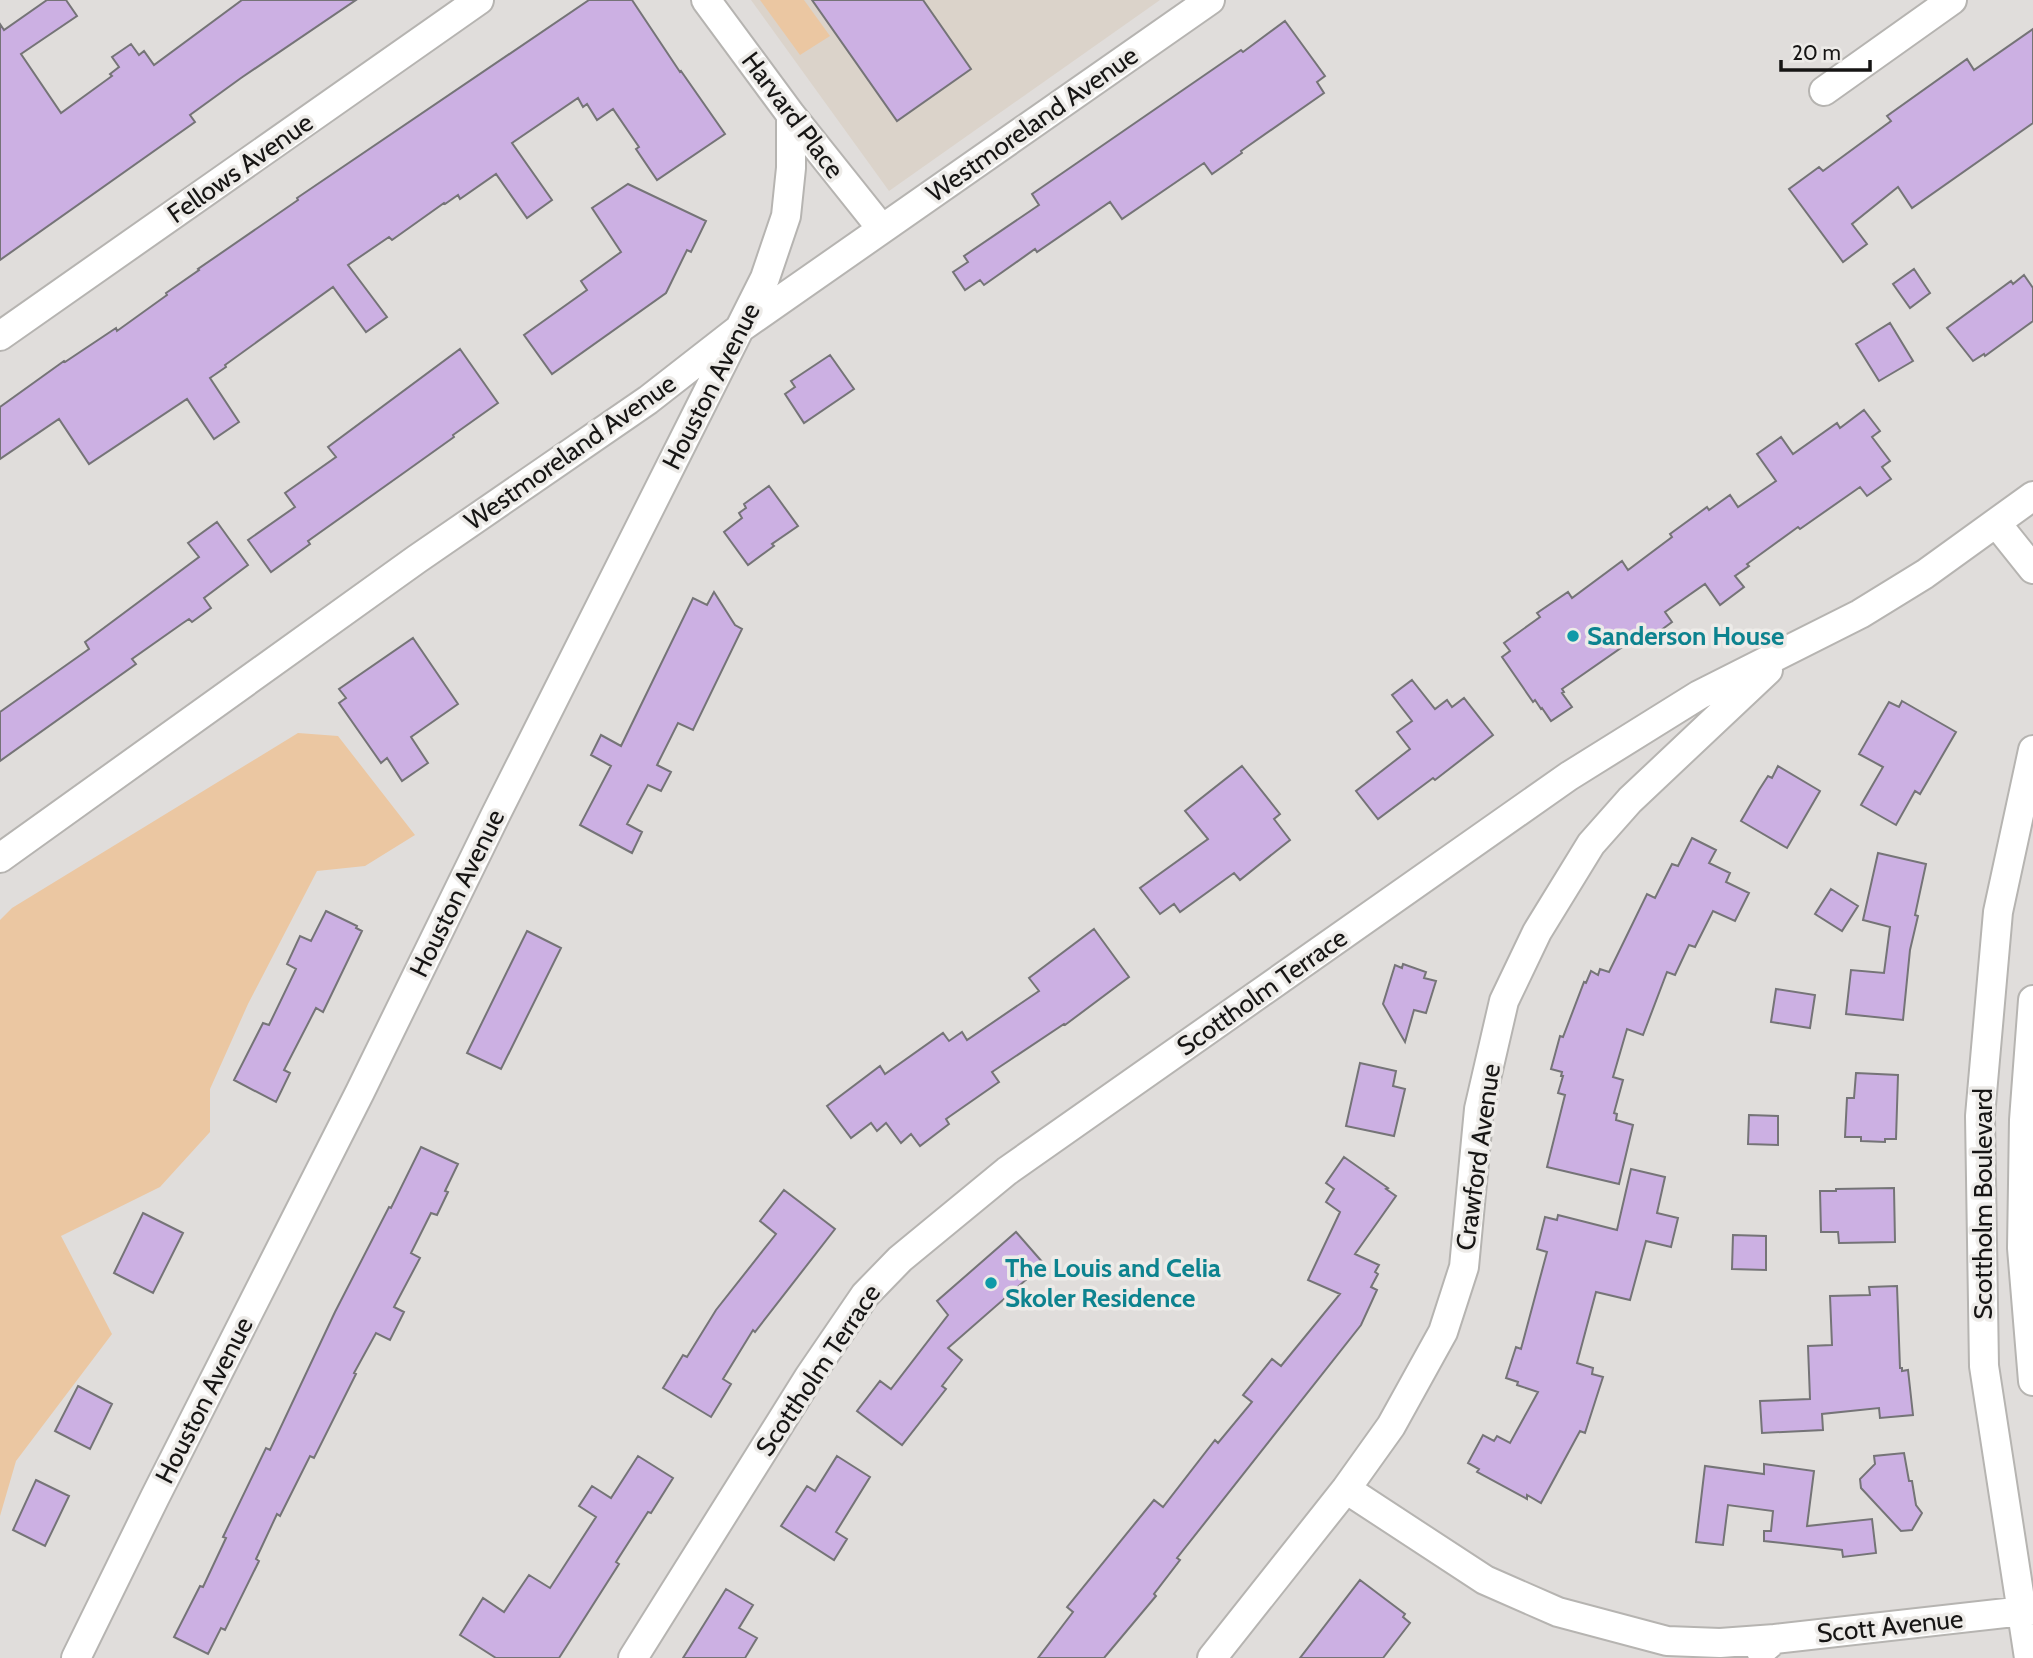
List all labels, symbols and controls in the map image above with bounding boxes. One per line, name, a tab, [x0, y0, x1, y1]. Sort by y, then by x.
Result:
scale bar	[1781, 28, 1870, 72]
street label: Westmoreland Avenue	[920, 39, 1144, 209]
text: 20 m	[1792, 40, 1841, 65]
street label: Harvard Place	[735, 45, 851, 185]
street label: Fellows Avenue	[161, 106, 319, 230]
street label: Houston Avenue	[655, 297, 767, 475]
street label: Westmoreland Avenue	[458, 367, 682, 537]
place label: Sanderson House	[1587, 620, 1784, 652]
marker: Sanderson House	[1565, 628, 1581, 644]
street label: Houston Avenue	[403, 804, 511, 982]
street label: Scottholm Terrace	[1171, 921, 1353, 1063]
street label: Crawford Avenue	[1449, 1062, 1507, 1252]
street label: Scottholm Boulevard	[1967, 1088, 1999, 1320]
place label: The Louis and Celia Skoler Residence	[1005, 1252, 1221, 1314]
marker: The Louis and Celia Skoler Residence	[983, 1275, 999, 1291]
street label: Scottholm Terrace	[749, 1278, 887, 1462]
street label: Houston Avenue	[148, 1311, 260, 1489]
street label: Scott Avenue	[1815, 1602, 1965, 1650]

